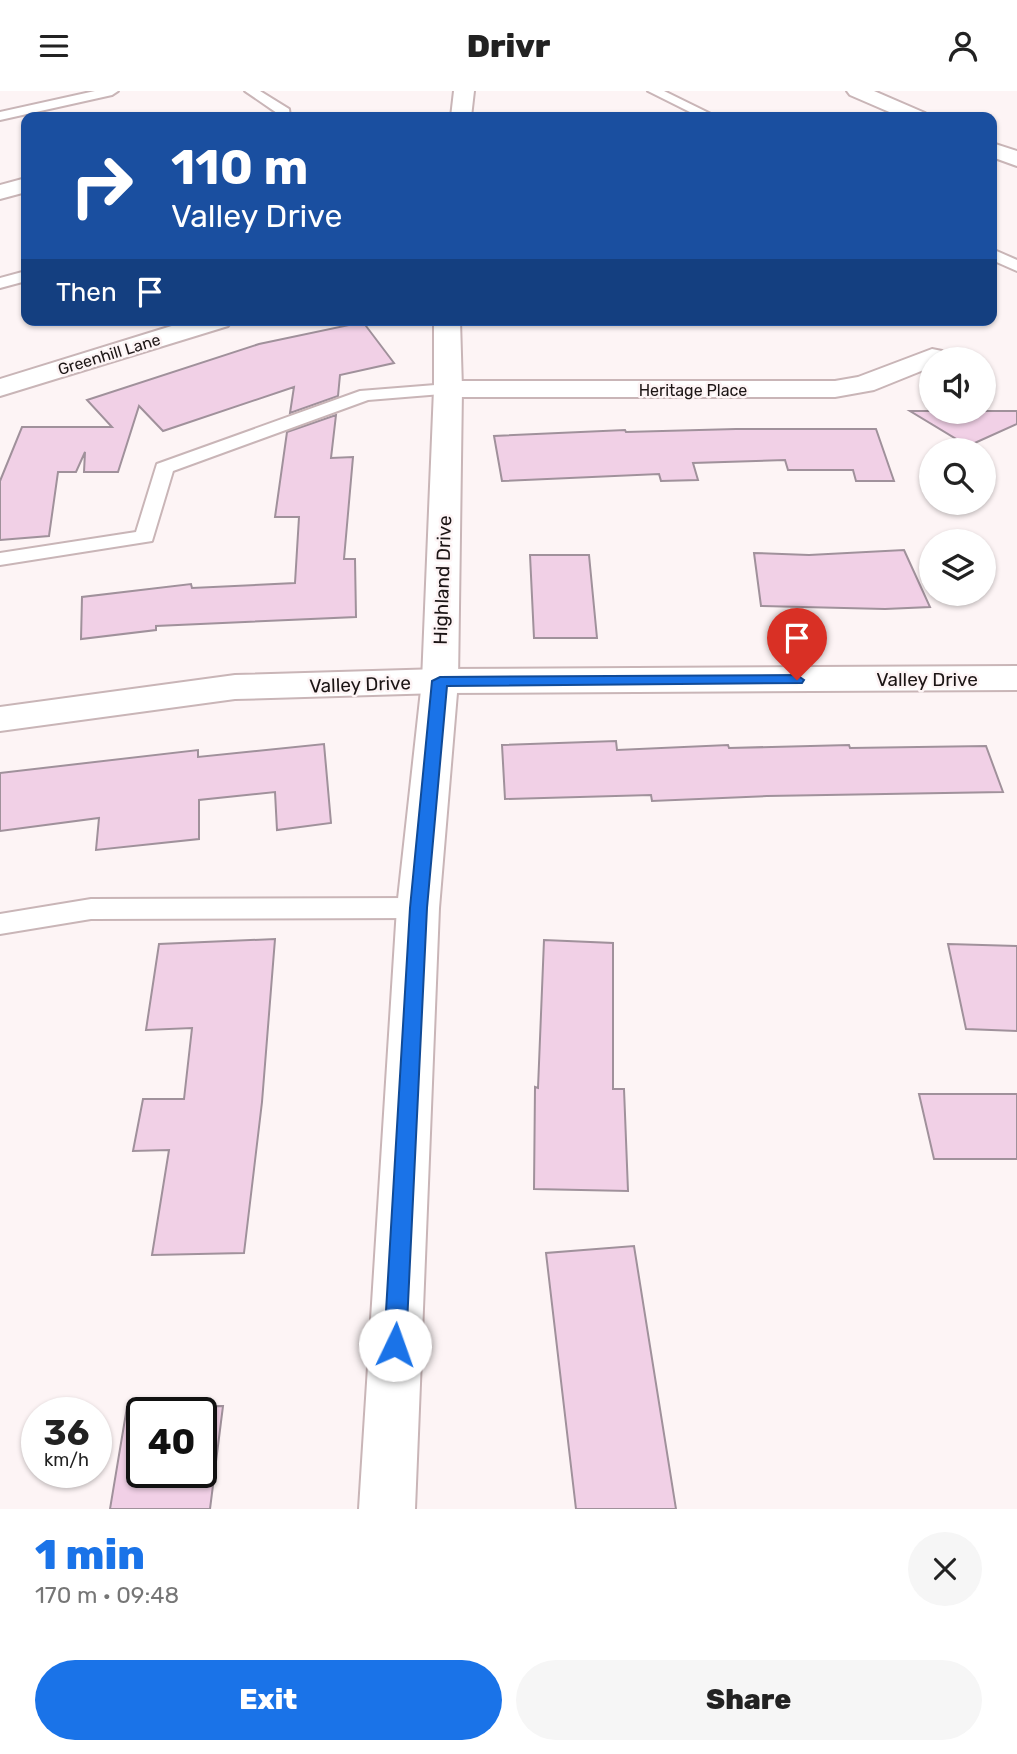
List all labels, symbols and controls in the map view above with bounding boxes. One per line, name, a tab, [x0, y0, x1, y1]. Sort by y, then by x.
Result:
icon: menu	[35, 27, 73, 65]
text: Drivr	[467, 27, 550, 65]
icon: person	[944, 27, 982, 65]
text: 110 m	[171, 138, 308, 196]
icon: right	[56, 140, 147, 231]
text: Valley Drive	[171, 197, 342, 235]
icon: arrive	[131, 273, 169, 311]
text: Then	[56, 277, 117, 308]
street label: Greenhill Lane	[56, 330, 163, 379]
map controls	[919, 347, 996, 606]
button: sound	[919, 347, 996, 424]
street label: Heritage Place	[639, 381, 747, 400]
button: search	[919, 438, 996, 515]
street label: Highland Drive	[429, 515, 456, 645]
button: layers	[919, 529, 996, 606]
pin	[767, 608, 827, 680]
icon: arrive	[778, 619, 816, 657]
street label: Valley Drive	[876, 668, 978, 691]
street label: Valley Drive	[309, 671, 411, 698]
position arrow	[358, 1308, 432, 1382]
speed limit sign: 40	[126, 1397, 217, 1488]
text: 36	[44, 1412, 89, 1454]
text: km/h	[44, 1449, 89, 1471]
text: 1 min	[35, 1530, 145, 1580]
button: close	[908, 1532, 982, 1606]
text: 170 m · 09:48	[35, 1581, 179, 1609]
button: Exit	[35, 1660, 502, 1740]
button: Share	[516, 1660, 982, 1740]

